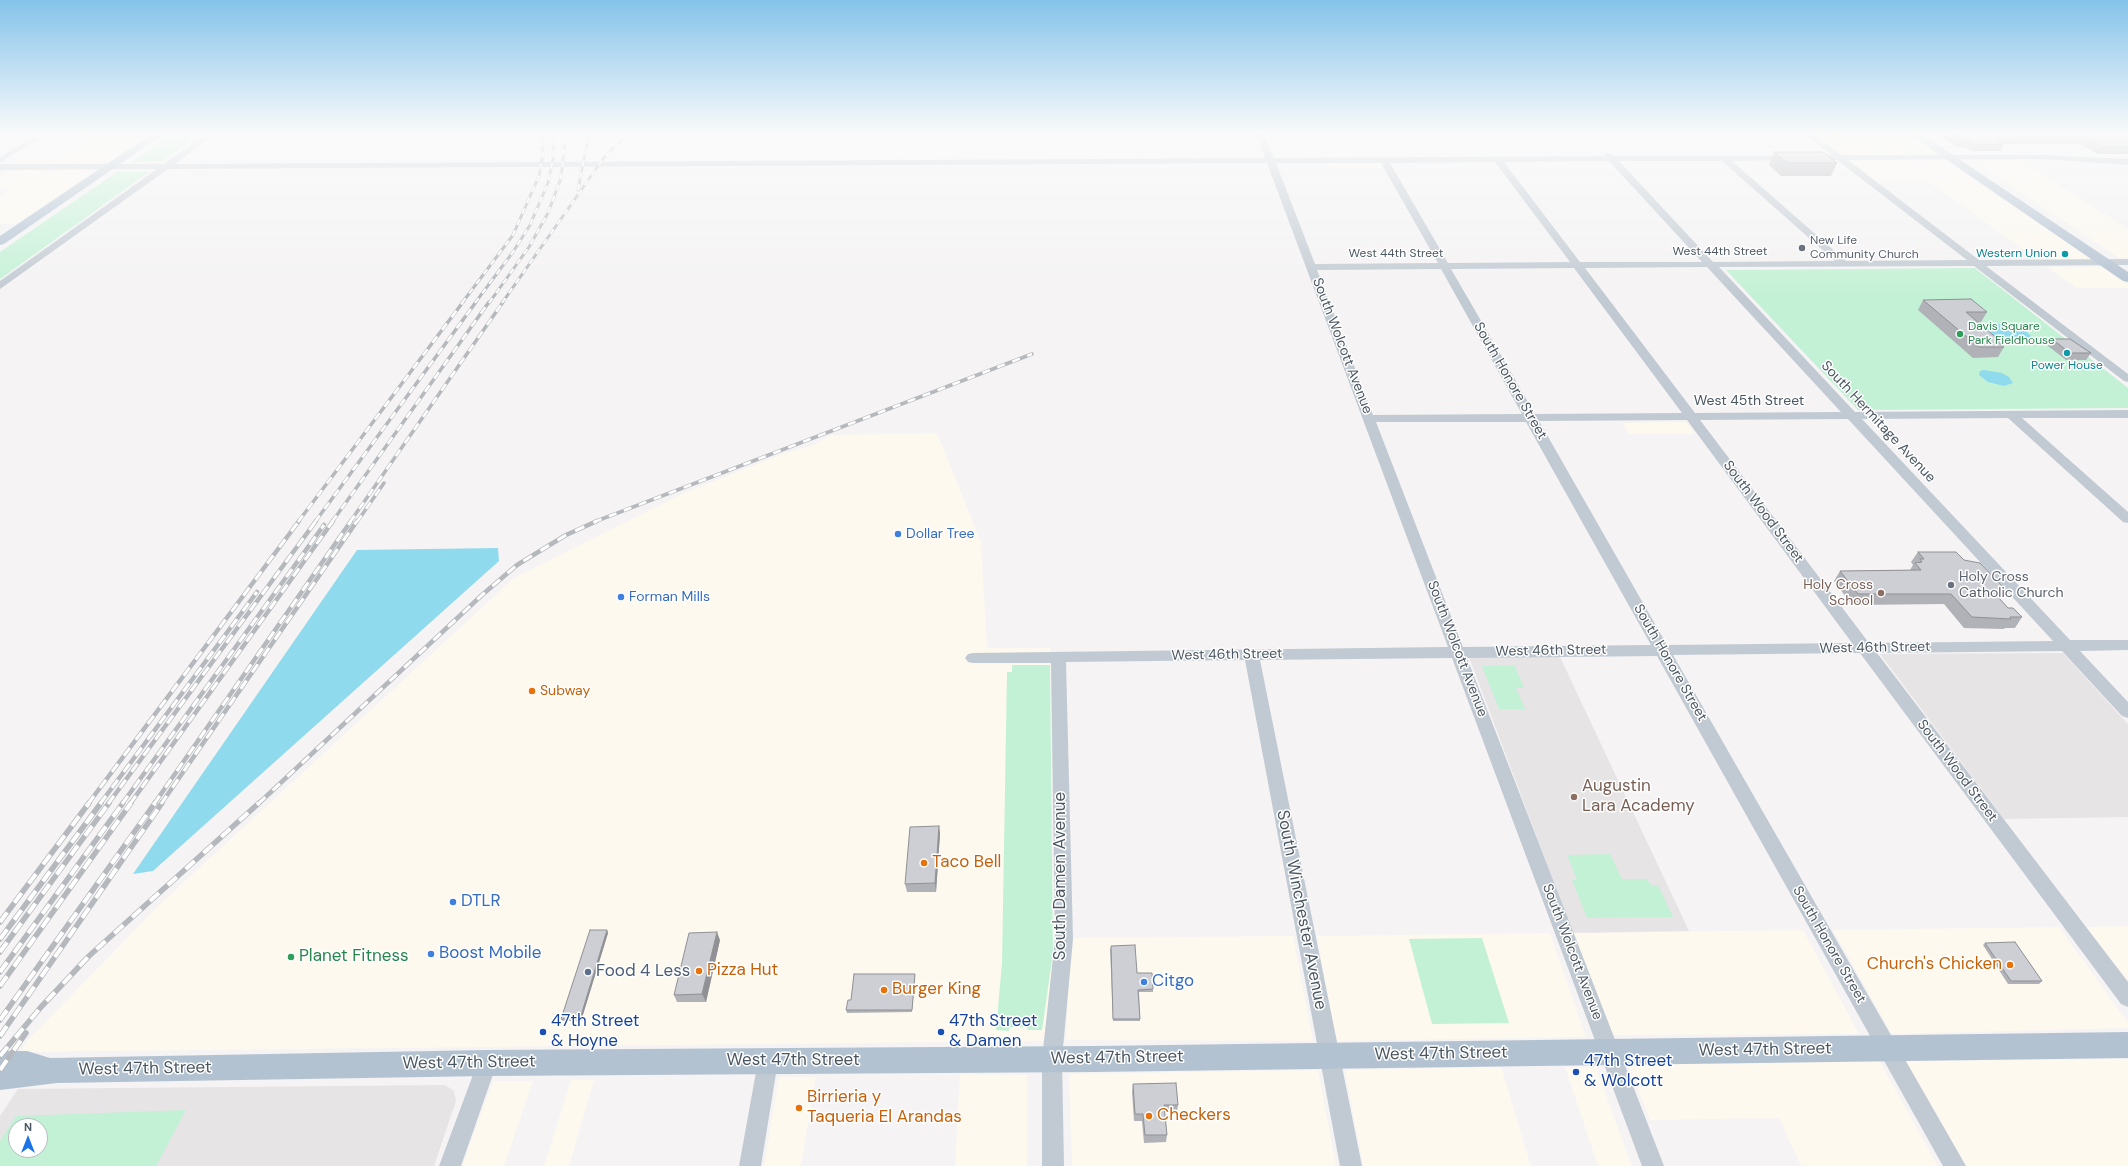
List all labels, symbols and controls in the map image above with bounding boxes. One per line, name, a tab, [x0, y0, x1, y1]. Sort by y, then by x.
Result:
place label: New Life Community Church	[1810, 234, 1919, 262]
marker: New Life Community Church	[1797, 243, 1807, 253]
street label: West 44th Street	[1673, 245, 1767, 259]
street label: West 44th Street	[1349, 247, 1443, 261]
place label: Western Union	[1976, 247, 2057, 261]
marker: Western Union	[2060, 249, 2070, 259]
street label: South Wolcott Avenue	[1308, 276, 1376, 416]
street label: South Honore Street	[1470, 320, 1550, 442]
place label: Davis Square Park Fieldhouse	[1968, 320, 2055, 348]
marker: Davis Square Park Fieldhouse	[1955, 329, 1965, 339]
marker: Power House	[2062, 348, 2072, 358]
street label: South Hermitage Avenue	[1817, 358, 1939, 486]
place label: Power House	[2031, 359, 2103, 373]
street label: West 45th Street	[1694, 393, 1804, 409]
street label: South Wood Street	[1719, 458, 1807, 566]
place label: Dollar Tree	[906, 526, 975, 542]
marker: Dollar Tree	[893, 529, 903, 539]
place label: Holy Cross Catholic Church	[1959, 569, 2064, 602]
place label: Holy Cross School	[1803, 577, 1873, 610]
street label: South Wolcott Avenue	[1423, 579, 1491, 719]
marker: Holy Cross Catholic Church	[1946, 580, 1956, 590]
marker: Holy Cross School	[1876, 588, 1886, 598]
place label: Forman Mills	[629, 589, 710, 605]
marker: Forman Mills	[616, 592, 626, 602]
street label: South Honore Street	[1630, 602, 1710, 724]
street label: West 46th Street	[1819, 639, 1931, 657]
street label: West 46th Street	[1495, 642, 1607, 660]
street label: West 46th Street	[1171, 646, 1283, 664]
place label: Subway	[540, 683, 590, 699]
marker: Subway	[527, 686, 537, 696]
street label: South Wood Street	[1913, 717, 2001, 825]
place label: Augustin Lara Academy	[1582, 777, 1695, 817]
street label: South Damen Avenue	[1051, 792, 1071, 960]
marker: Augustin Lara Academy	[1569, 792, 1579, 802]
street label: South Winchester Avenue	[1272, 808, 1330, 1012]
place label: Taco Bell	[932, 853, 1001, 873]
marker: Taco Bell	[919, 858, 929, 868]
street label: South Wolcott Avenue	[1538, 882, 1606, 1022]
street label: South Honore Street	[1789, 884, 1869, 1006]
place label: DTLR	[461, 892, 501, 912]
marker: DTLR	[448, 897, 458, 907]
place label: Boost Mobile	[439, 944, 541, 964]
place label: Planet Fitness	[299, 947, 409, 967]
marker: Boost Mobile	[426, 949, 436, 959]
marker: Planet Fitness	[286, 952, 296, 962]
place label: Church's Chicken	[1867, 955, 2002, 975]
marker: Church's Chicken	[2005, 960, 2015, 970]
place label: Pizza Hut	[707, 961, 778, 981]
place label: Food 4 Less	[596, 962, 690, 982]
marker: Pizza Hut	[694, 966, 704, 976]
marker: Food 4 Less	[583, 967, 593, 977]
place label: Citgo	[1152, 972, 1194, 992]
marker: Citgo	[1139, 977, 1149, 987]
place label: Burger King	[892, 980, 981, 1000]
marker: Burger King	[879, 985, 889, 995]
place label: 47th Street & Hoyne	[551, 1012, 640, 1052]
place label: 47th Street & Damen	[949, 1012, 1038, 1052]
marker: 47th Street & Hoyne	[538, 1027, 548, 1037]
marker: 47th Street & Damen	[936, 1027, 946, 1037]
street label: West 47th Street	[1698, 1039, 1832, 1061]
street label: West 47th Street	[1374, 1043, 1508, 1065]
street label: West 47th Street	[1050, 1047, 1184, 1069]
street label: West 47th Street	[726, 1051, 860, 1071]
street label: West 47th Street	[402, 1052, 536, 1074]
place label: 47th Street & Wolcott	[1584, 1052, 1673, 1092]
street label: West 47th Street	[78, 1058, 212, 1080]
marker: 47th Street & Wolcott	[1571, 1067, 1581, 1077]
place label: Birrieria y Taqueria El Arandas	[807, 1088, 962, 1128]
marker: Birrieria y Taqueria El Arandas	[794, 1103, 804, 1113]
place label: Checkers	[1157, 1106, 1231, 1126]
marker: Checkers	[1144, 1111, 1154, 1121]
north arrow	[8, 1118, 48, 1158]
text: N	[24, 1120, 32, 1134]

